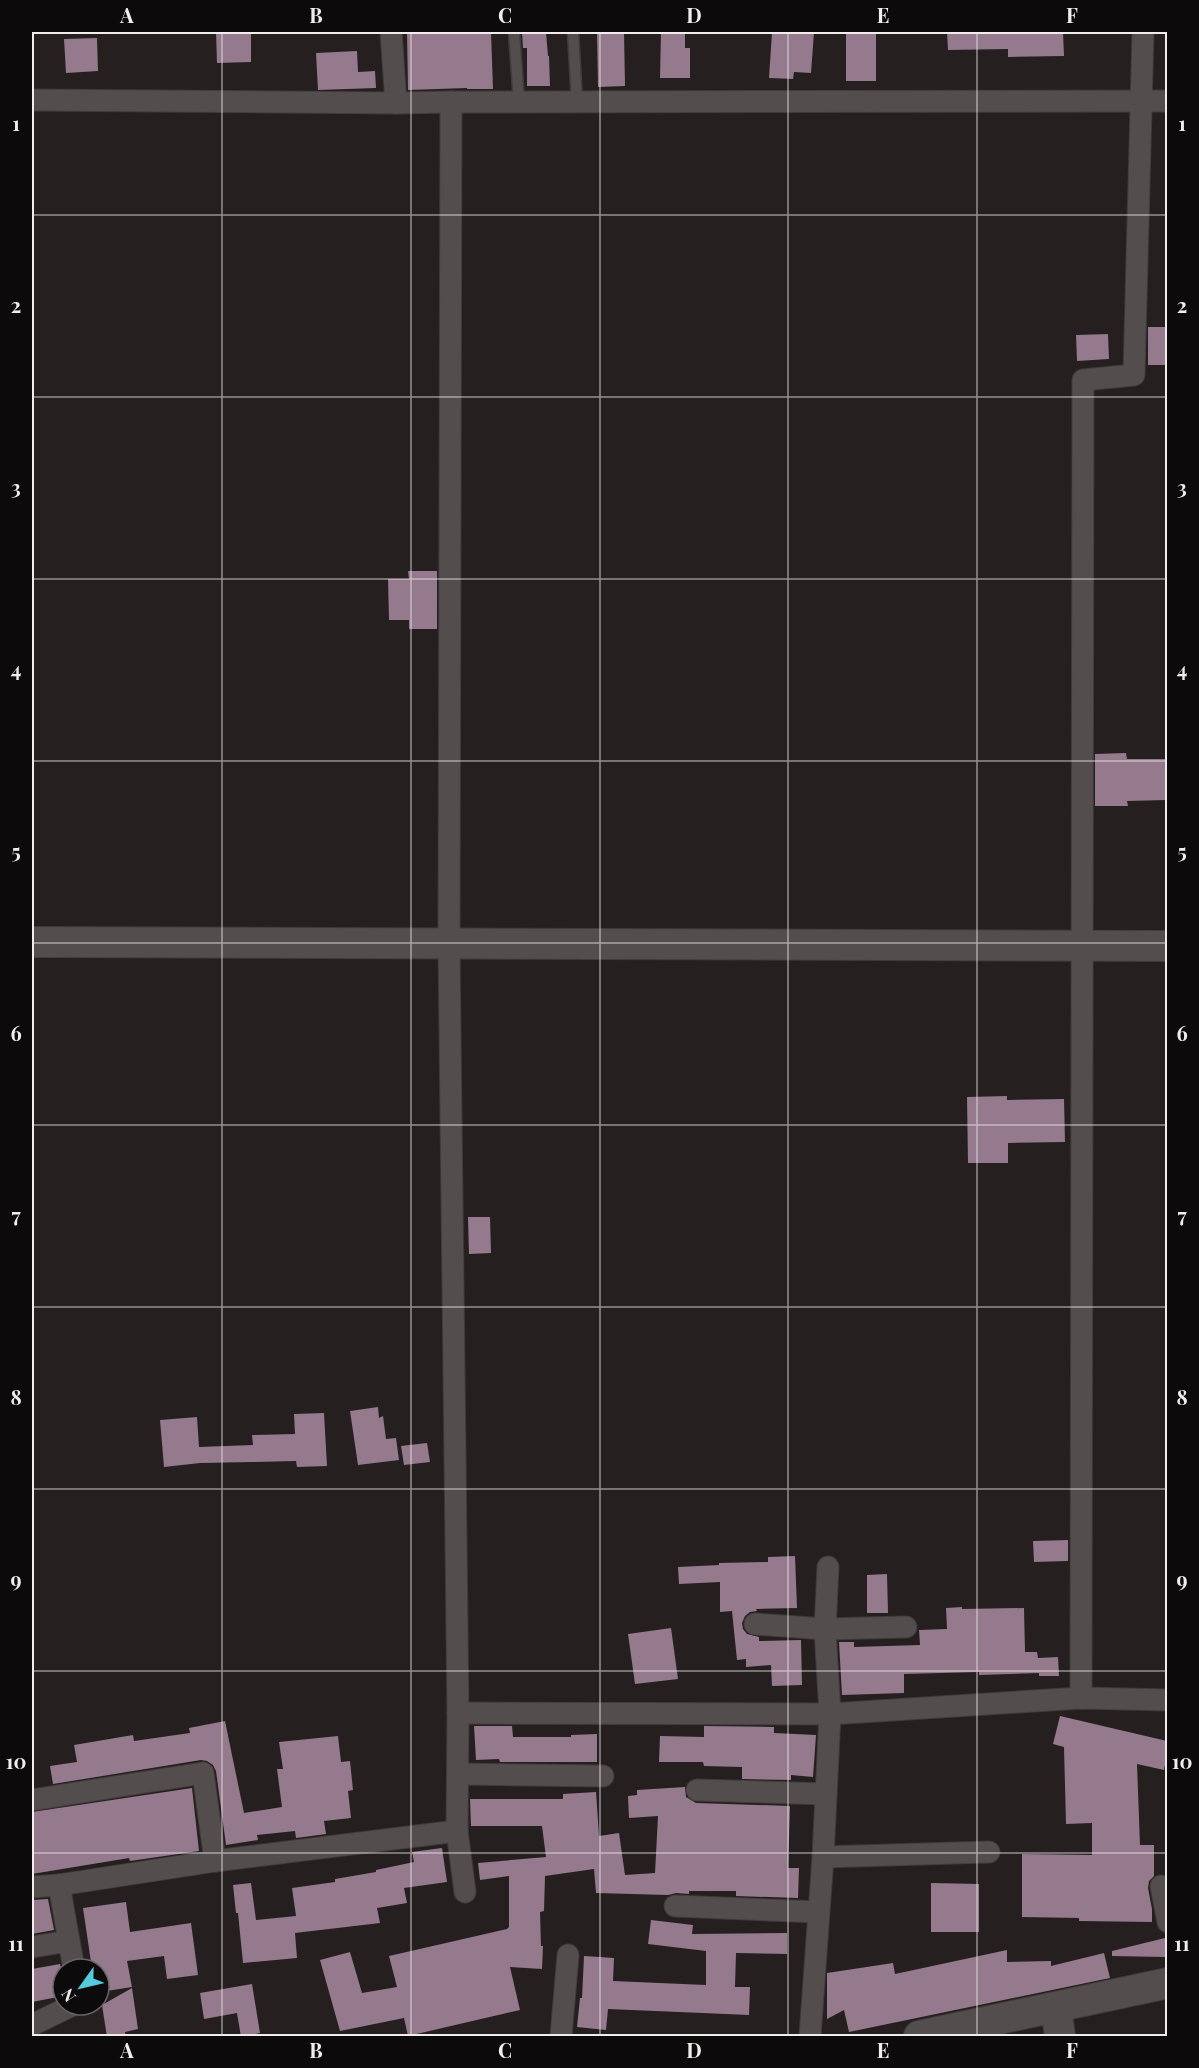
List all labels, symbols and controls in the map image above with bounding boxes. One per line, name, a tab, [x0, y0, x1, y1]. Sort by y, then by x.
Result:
text: A	[119, 1, 134, 28]
text: B	[309, 1, 323, 28]
text: C	[498, 1, 512, 28]
text: D	[686, 1, 702, 28]
text: E	[877, 1, 889, 28]
text: F	[1066, 1, 1078, 28]
text: 1	[12, 109, 20, 136]
text: 1	[1178, 109, 1186, 136]
text: 2	[11, 291, 21, 318]
text: 2	[1177, 291, 1187, 318]
text: 3	[11, 473, 21, 500]
text: 3	[1177, 473, 1187, 500]
text: 4	[11, 655, 21, 682]
text: 4	[1177, 655, 1187, 682]
text: 5	[11, 837, 21, 864]
text: 5	[1177, 837, 1187, 864]
text: 6	[10, 1019, 22, 1046]
text: 6	[1176, 1019, 1188, 1046]
text: 7	[11, 1201, 21, 1228]
text: 7	[1177, 1201, 1187, 1228]
text: 8	[10, 1383, 22, 1410]
text: 8	[1176, 1383, 1188, 1410]
text: 9	[10, 1565, 22, 1592]
text: 9	[1176, 1565, 1188, 1592]
text: 10	[6, 1747, 26, 1774]
text: 10	[1172, 1747, 1192, 1774]
text: 11	[8, 1929, 24, 1956]
text: 11	[1174, 1929, 1190, 1956]
north arrow	[51, 1957, 111, 2017]
text: N	[56, 1985, 80, 2006]
text: A	[119, 2036, 134, 2063]
text: B	[309, 2036, 323, 2063]
text: C	[498, 2036, 512, 2063]
text: D	[686, 2036, 702, 2063]
text: E	[877, 2036, 889, 2063]
text: F	[1066, 2036, 1078, 2063]

